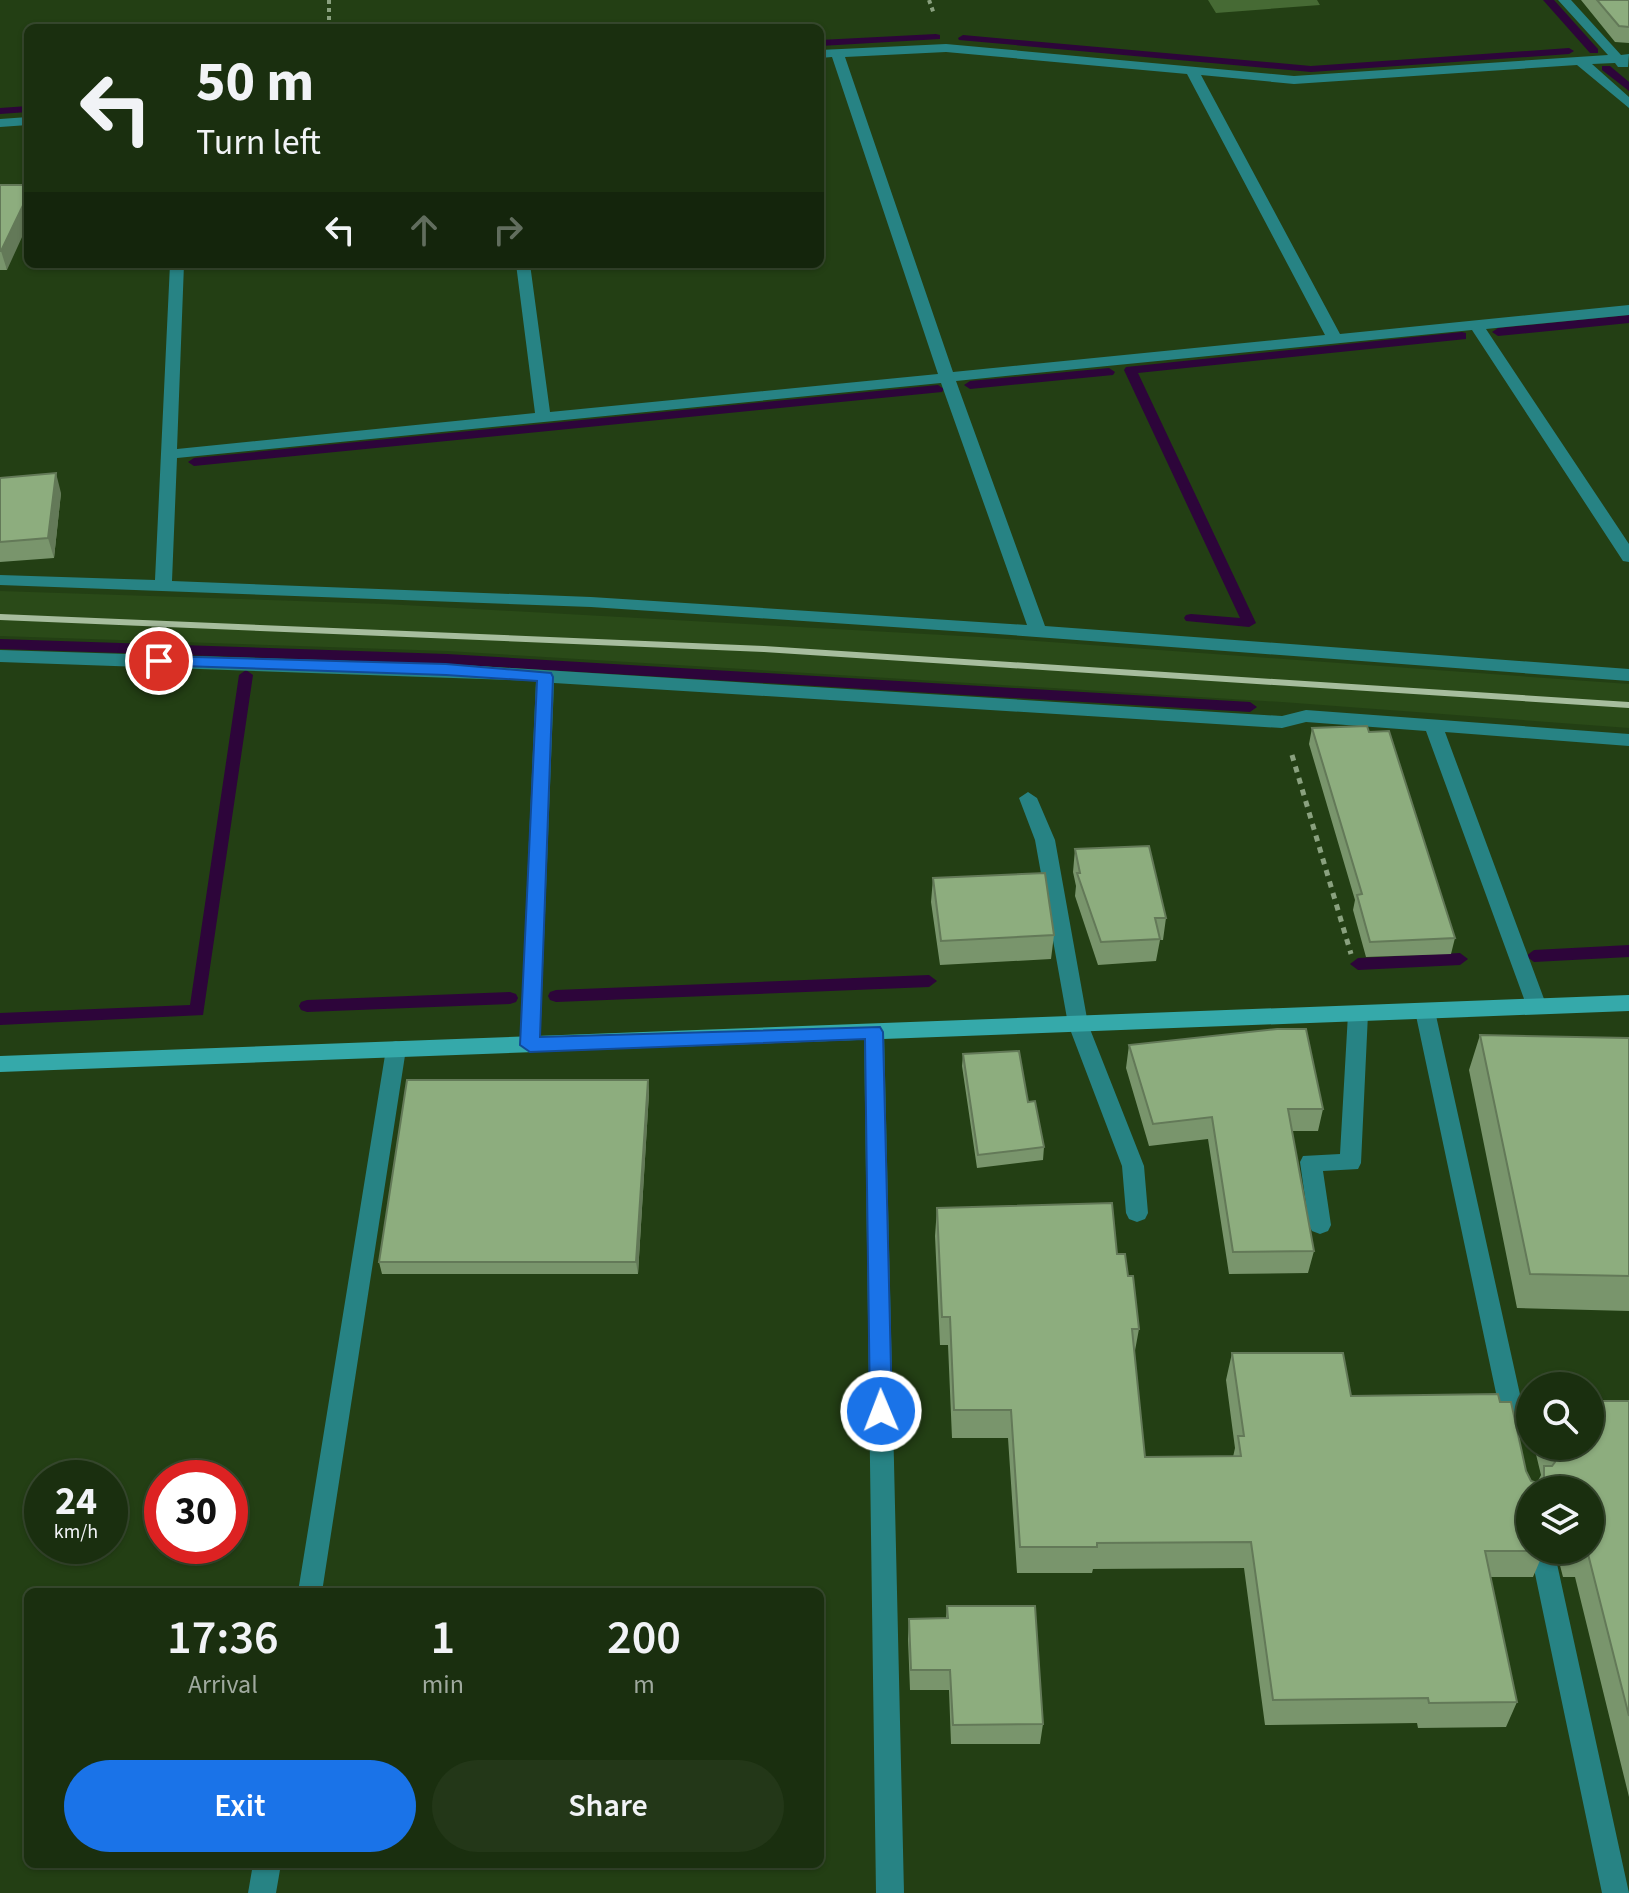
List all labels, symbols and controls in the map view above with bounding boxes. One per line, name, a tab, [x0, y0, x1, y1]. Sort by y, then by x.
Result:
text: 50 m	[196, 43, 314, 122]
icon: left	[64, 56, 168, 160]
text: Turn left	[196, 117, 321, 168]
icon: left	[318, 208, 362, 252]
icon: ahead	[402, 208, 446, 252]
icon: right	[486, 208, 530, 252]
pin	[125, 627, 193, 695]
icon: arrive	[137, 639, 181, 683]
position arrow	[839, 1369, 923, 1453]
map controls	[1516, 1372, 1604, 1564]
button: search	[1516, 1372, 1604, 1460]
speed limit sign: 30	[144, 1460, 248, 1564]
text: 24	[55, 1473, 97, 1530]
button: layers	[1516, 1476, 1604, 1564]
text: km/h	[54, 1518, 98, 1546]
text: 17:36	[167, 1604, 279, 1672]
text: 1	[431, 1604, 455, 1672]
text: 200	[607, 1604, 681, 1672]
text: Arrival	[188, 1666, 258, 1703]
text: min	[422, 1666, 464, 1703]
text: m	[633, 1666, 655, 1703]
button: Exit	[64, 1760, 416, 1852]
button: Share	[432, 1760, 784, 1852]

